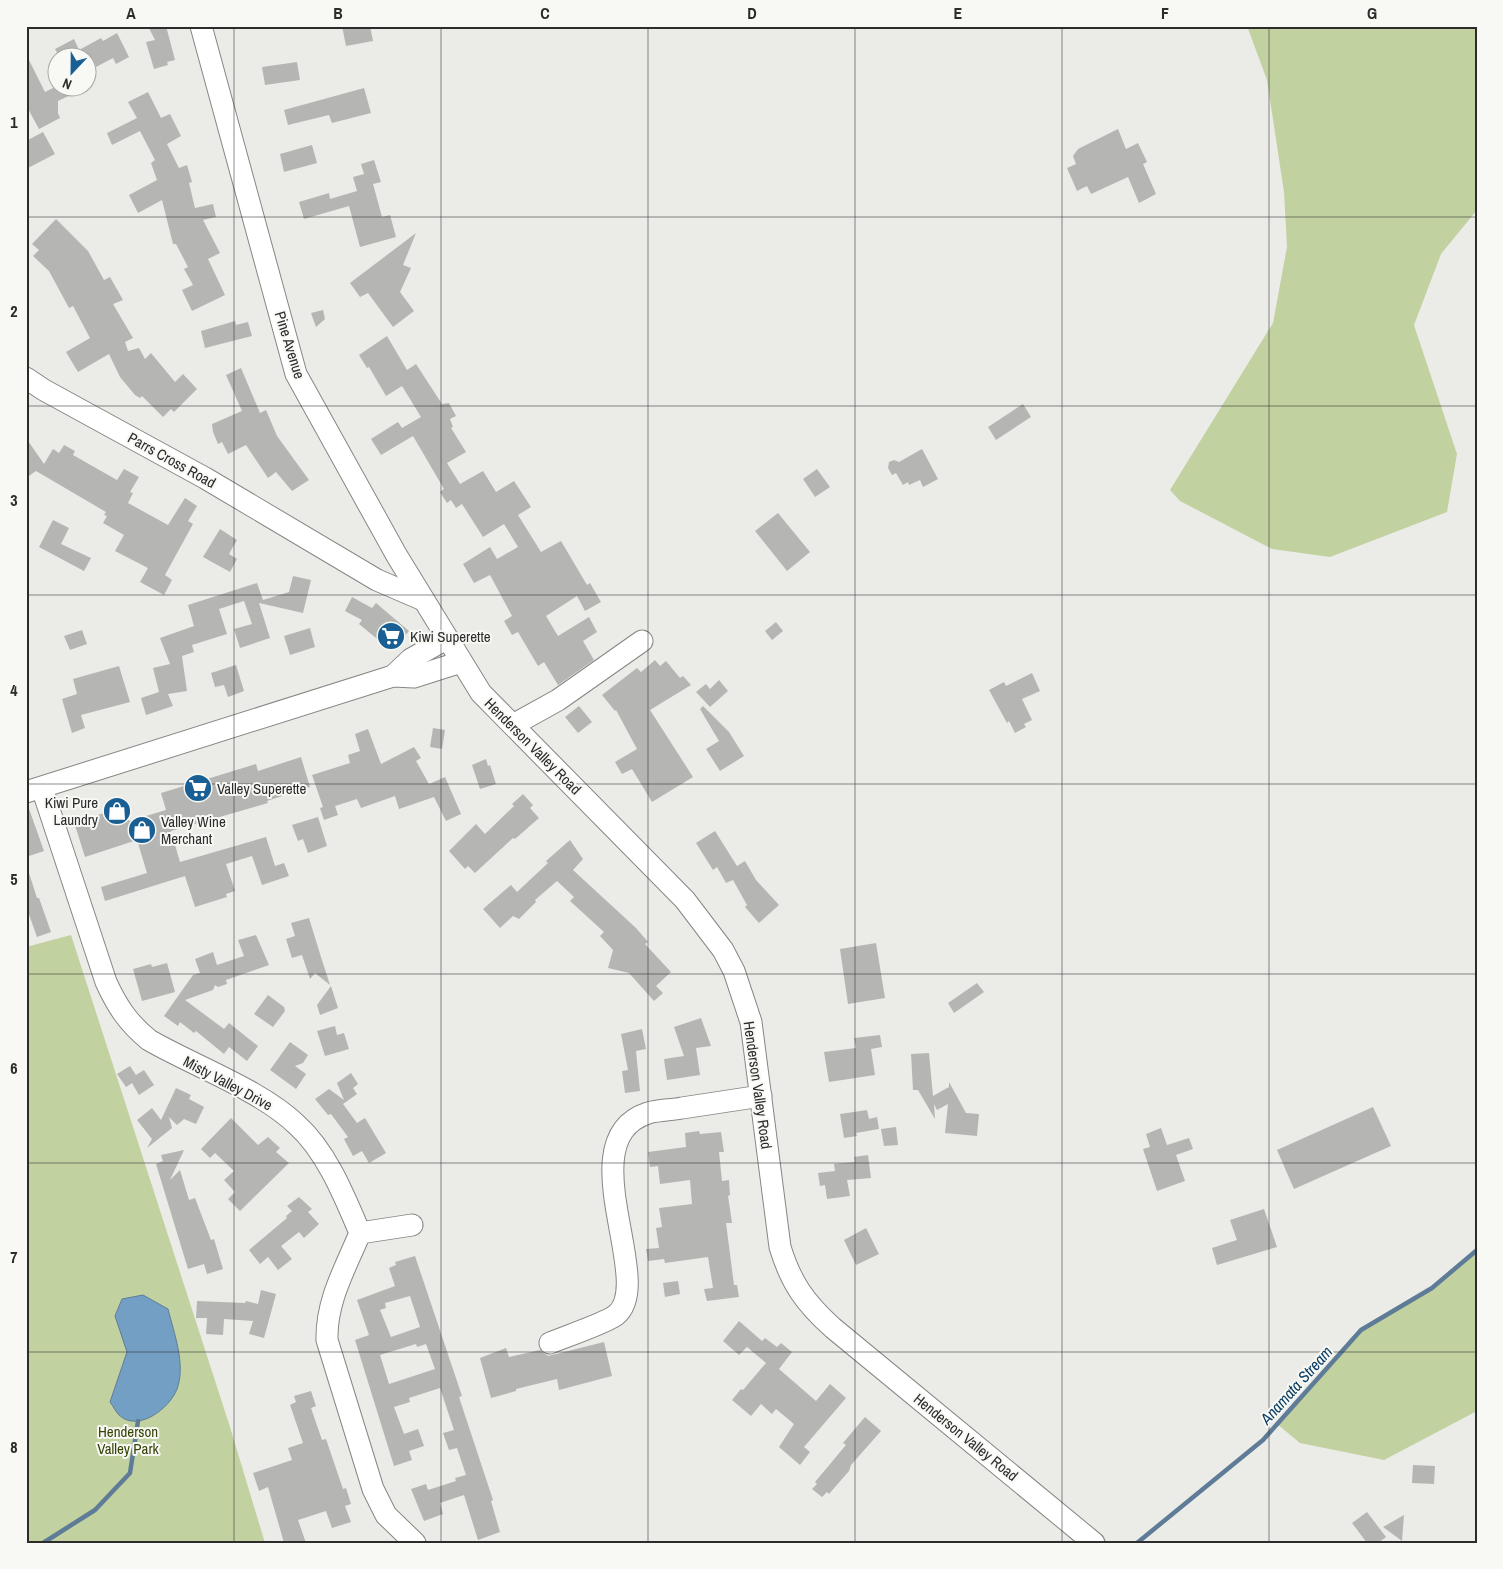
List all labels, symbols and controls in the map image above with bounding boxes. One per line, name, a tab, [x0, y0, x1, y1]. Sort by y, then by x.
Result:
text: A	[126, 2, 136, 24]
text: B	[333, 2, 343, 24]
text: C	[540, 2, 550, 24]
text: D	[747, 2, 757, 24]
text: E	[954, 2, 963, 24]
text: F	[1161, 2, 1169, 24]
text: G	[1367, 2, 1377, 24]
north arrow	[48, 48, 98, 98]
text: N	[60, 74, 74, 94]
text: 1	[10, 111, 18, 133]
text: 2	[10, 300, 18, 322]
street label: Pine Avenue	[270, 309, 310, 381]
street label: Parrs Cross Road	[124, 427, 220, 493]
text: 3	[10, 489, 18, 511]
supermarket icon: Kiwi Superette	[376, 621, 406, 651]
place label: Kiwi Superette	[410, 626, 491, 647]
text: 4	[10, 679, 18, 701]
street label: Henderson Valley Road	[480, 693, 586, 799]
supermarket icon: Valley Superette	[183, 773, 213, 803]
place label: Valley Superette	[217, 778, 307, 799]
place label: Kiwi Pure Laundry	[45, 792, 99, 830]
shop icon: Kiwi Pure Laundry	[102, 796, 132, 826]
place label: Valley Wine Merchant	[161, 811, 226, 849]
shop icon: Valley Wine Merchant	[127, 815, 157, 845]
text: 5	[10, 868, 18, 890]
street label: Henderson Valley Road	[739, 1020, 777, 1150]
street label: Misty Valley Drive	[180, 1051, 276, 1115]
text: 6	[10, 1057, 18, 1079]
text: 7	[10, 1246, 18, 1268]
water label: Anamata Stream	[1254, 1341, 1337, 1430]
street label: Henderson Valley Road	[909, 1388, 1023, 1486]
park label: Henderson Valley Park	[97, 1421, 159, 1459]
text: 8	[10, 1436, 18, 1458]

